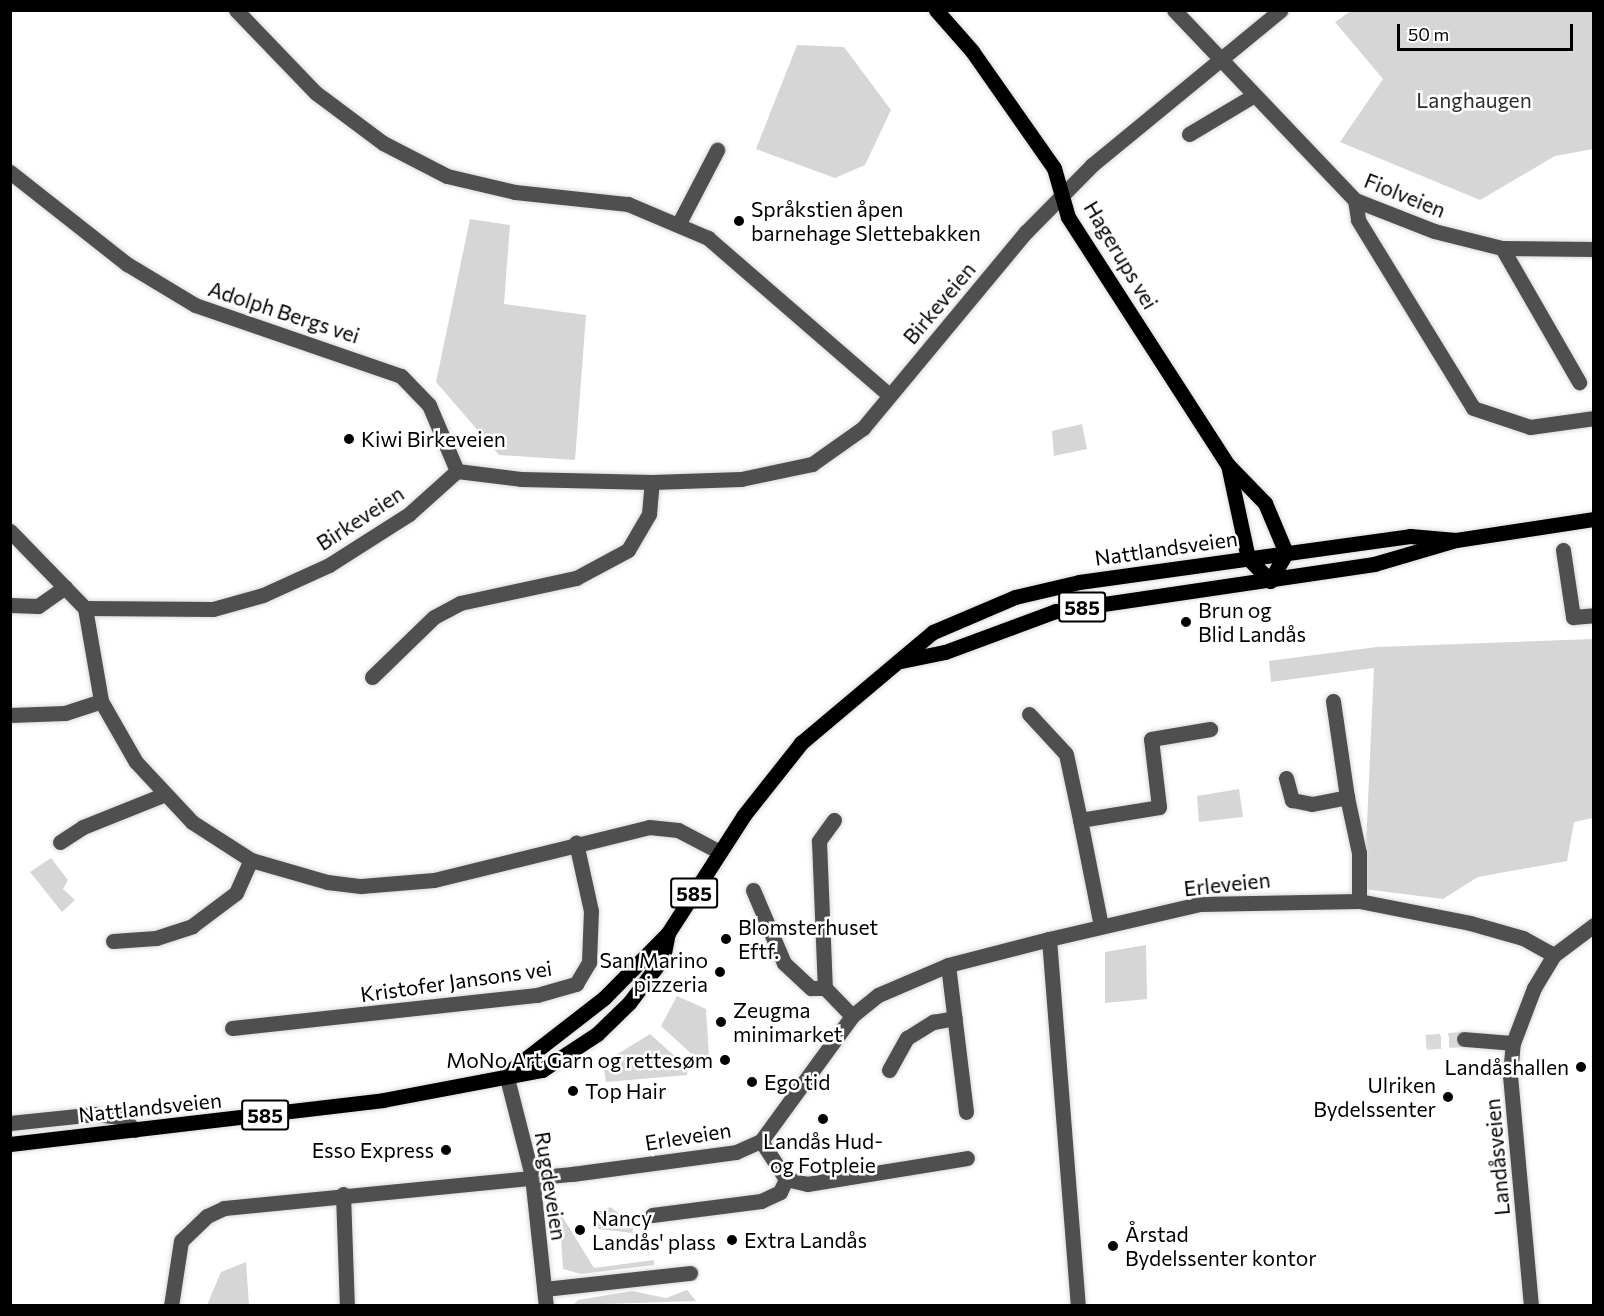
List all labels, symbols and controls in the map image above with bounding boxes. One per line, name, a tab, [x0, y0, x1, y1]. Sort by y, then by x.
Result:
scale bar	[1400, 12, 1576, 50]
text: 50 m	[1408, 23, 1449, 45]
park label: Langhaugen	[1416, 87, 1532, 113]
street label: Fiolveien	[1361, 167, 1449, 223]
place label: Språkstien åpen barnehage Slettebakken	[751, 196, 981, 246]
street label: Hagerups vei	[1079, 196, 1163, 314]
marker: Språkstien åpen barnehage Slettebakken	[732, 214, 746, 228]
street label: Birkeveien	[898, 257, 980, 349]
street label: Adolph Bergs vei	[205, 276, 363, 348]
place label: Kiwi Birkeveien	[361, 426, 506, 452]
marker: Kiwi Birkeveien	[342, 432, 356, 446]
street label: Birkeveien	[312, 480, 408, 556]
street label: Nattlandsveien	[1093, 526, 1239, 570]
road number: 585	[1058, 590, 1106, 624]
place label: Brun og Blid Landås	[1198, 597, 1306, 647]
marker: Brun og Blid Landås	[1179, 615, 1193, 629]
street label: Erleveien	[1182, 867, 1272, 901]
road number: 585	[670, 876, 718, 910]
place label: Blomsterhuset Eftf.	[738, 914, 878, 964]
marker: Blomsterhuset Eftf.	[719, 932, 733, 946]
place label: San Marino pizzeria	[599, 947, 708, 997]
street label: Kristofer Jansons vei	[359, 955, 553, 1007]
marker: San Marino pizzeria	[713, 965, 727, 979]
place label: Zeugma minimarket	[733, 997, 842, 1047]
marker: Zeugma minimarket	[714, 1015, 728, 1029]
place label: MoNo Art Garn og rettesøm	[446, 1047, 713, 1073]
marker: MoNo Art Garn og rettesøm	[718, 1053, 732, 1067]
place label: Landåshallen	[1445, 1054, 1569, 1080]
marker: Landåshallen	[1574, 1060, 1588, 1074]
place label: Ego tid	[764, 1069, 830, 1095]
place label: Ulriken Bydelssenter	[1313, 1072, 1436, 1122]
marker: Ego tid	[745, 1075, 759, 1089]
place label: Top Hair	[585, 1078, 666, 1104]
marker: Top Hair	[566, 1084, 580, 1098]
street label: Nattlandsveien	[77, 1087, 223, 1127]
marker: Ulriken Bydelssenter	[1441, 1090, 1455, 1104]
street label: Landåsveien	[1479, 1097, 1515, 1217]
road number: 585	[241, 1098, 289, 1132]
marker: Landås Hud- og Fotpleie	[816, 1112, 830, 1126]
street label: Erleveien	[643, 1117, 733, 1155]
place label: Landås Hud- og Fotpleie	[763, 1128, 883, 1178]
street label: Rugdeveien	[530, 1130, 572, 1242]
place label: Esso Express	[312, 1137, 434, 1163]
marker: Esso Express	[439, 1143, 453, 1157]
place label: Nancy Landås' plass	[592, 1205, 716, 1255]
place label: Årstad Bydelssenter kontor	[1125, 1221, 1317, 1271]
marker: Nancy Landås' plass	[573, 1223, 587, 1237]
place label: Extra Landås	[744, 1227, 867, 1253]
marker: Extra Landås	[725, 1233, 739, 1247]
marker: Årstad Bydelssenter kontor	[1106, 1239, 1120, 1253]

